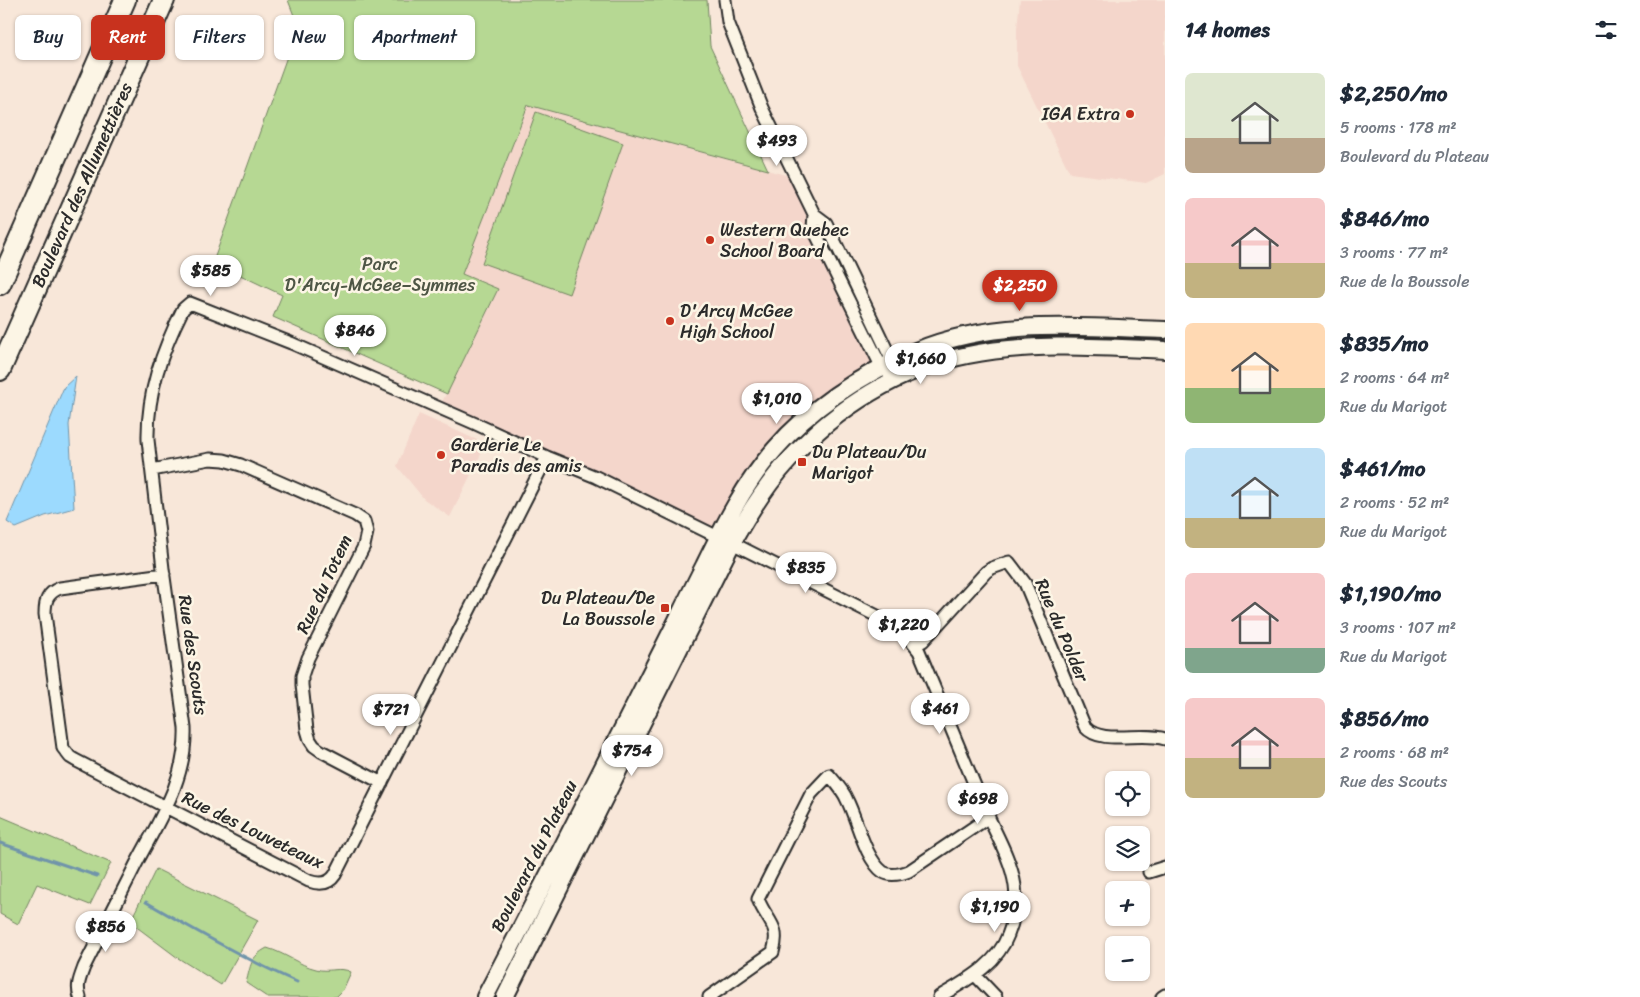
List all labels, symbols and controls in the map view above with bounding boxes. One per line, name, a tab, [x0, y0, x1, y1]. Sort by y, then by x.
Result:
text: 14 homes	[1185, 11, 1270, 49]
chip: Buy	[15, 15, 81, 60]
chip: Rent	[91, 15, 165, 60]
chip: Filters	[175, 15, 264, 60]
chip: New	[274, 15, 344, 60]
chip: Apartment	[354, 15, 475, 60]
icon: filters	[1592, 16, 1620, 44]
text: $2,250/mo	[1340, 75, 1447, 113]
street label: Boulevard des Allumettières	[22, 76, 142, 293]
icon: home	[1225, 93, 1285, 153]
place label: IGA Extra	[1041, 98, 1120, 130]
marker: IGA Extra	[1124, 108, 1136, 120]
text: 5 rooms · 178 m²	[1340, 113, 1457, 142]
pin: $493	[747, 124, 807, 167]
text: $493	[757, 126, 797, 155]
text: Boulevard du Plateau	[1340, 142, 1489, 171]
text: $846/mo	[1340, 200, 1429, 238]
place label: Western Quebec School Board	[720, 214, 849, 267]
icon: home	[1225, 218, 1285, 278]
marker: Western Quebec School Board	[704, 234, 716, 246]
text: 3 rooms · 77 m²	[1340, 238, 1448, 267]
park label: Parc D'Arcy-McGee–Symmes	[285, 248, 476, 301]
pin: $585	[181, 254, 241, 297]
text: $585	[191, 256, 231, 285]
text: Rue de la Boussole	[1340, 267, 1469, 296]
pin: $2,250	[979, 270, 1061, 312]
text: $2,250	[993, 271, 1047, 300]
place label: D'Arcy McGee High School	[680, 295, 793, 348]
pin: $846	[325, 314, 385, 357]
marker: D'Arcy McGee High School	[664, 315, 676, 327]
text: $846	[335, 316, 375, 345]
text: $835/mo	[1340, 325, 1428, 363]
pin: $1,660	[880, 342, 962, 385]
icon: home	[1225, 343, 1285, 403]
text: $1,660	[896, 344, 946, 373]
text: 2 rooms · 64 m²	[1340, 363, 1450, 392]
pin: $1,010	[736, 382, 818, 425]
text: $1,010	[752, 384, 802, 413]
text: Rue du Marigot	[1340, 392, 1447, 421]
place label: Garderie Le Paradis des amis	[451, 429, 582, 482]
place label: Du Plateau/Du Marigot	[812, 436, 927, 489]
marker: Garderie Le Paradis des amis	[435, 449, 447, 461]
text: $461/mo	[1340, 450, 1425, 488]
marker: Du Plateau/Du Marigot	[796, 456, 808, 468]
icon: home	[1225, 468, 1285, 528]
text: 2 rooms · 52 m²	[1340, 488, 1449, 517]
text: Rue du Marigot	[1340, 517, 1447, 546]
street label: Rue du Totem	[287, 529, 361, 639]
pin: $835	[776, 552, 836, 594]
text: $835	[787, 553, 825, 582]
street label: Rue du Polder	[1026, 573, 1099, 688]
text: $1,190/mo	[1340, 575, 1441, 613]
place label: Du Plateau/De La Boussole	[541, 582, 655, 635]
street label: Rue des Scouts	[169, 593, 217, 718]
icon: home	[1225, 593, 1285, 653]
marker: Du Plateau/De La Boussole	[659, 602, 671, 614]
pin: $1,220	[863, 608, 945, 651]
text: $1,220	[879, 610, 929, 639]
text: 3 rooms · 107 m²	[1340, 613, 1456, 642]
text: Rue du Marigot	[1340, 642, 1447, 671]
pin: $461	[910, 692, 970, 735]
pin: $721	[361, 694, 421, 736]
text: $461	[922, 694, 958, 723]
text: $721	[373, 695, 409, 724]
text: $856/mo	[1340, 700, 1429, 738]
icon: home	[1225, 718, 1285, 778]
pin: $754	[602, 734, 662, 777]
text: $754	[612, 736, 652, 765]
text: 2 rooms · 68 m²	[1340, 738, 1449, 767]
text: Rue des Scouts	[1340, 767, 1447, 796]
map controls	[1105, 771, 1150, 981]
button: locate	[1105, 771, 1150, 816]
street label: Boulevard du Plateau	[482, 774, 586, 938]
street label: Rue des Louveteaux	[176, 782, 330, 879]
pin: $698	[948, 782, 1008, 825]
text: $698	[958, 784, 998, 813]
button: layers	[1105, 826, 1150, 871]
button: +	[1105, 881, 1150, 926]
pin: $1,190	[954, 890, 1036, 933]
text: $1,190	[971, 892, 1019, 921]
pin: $856	[76, 910, 136, 953]
text: $856	[86, 912, 126, 941]
button: −	[1105, 936, 1150, 981]

